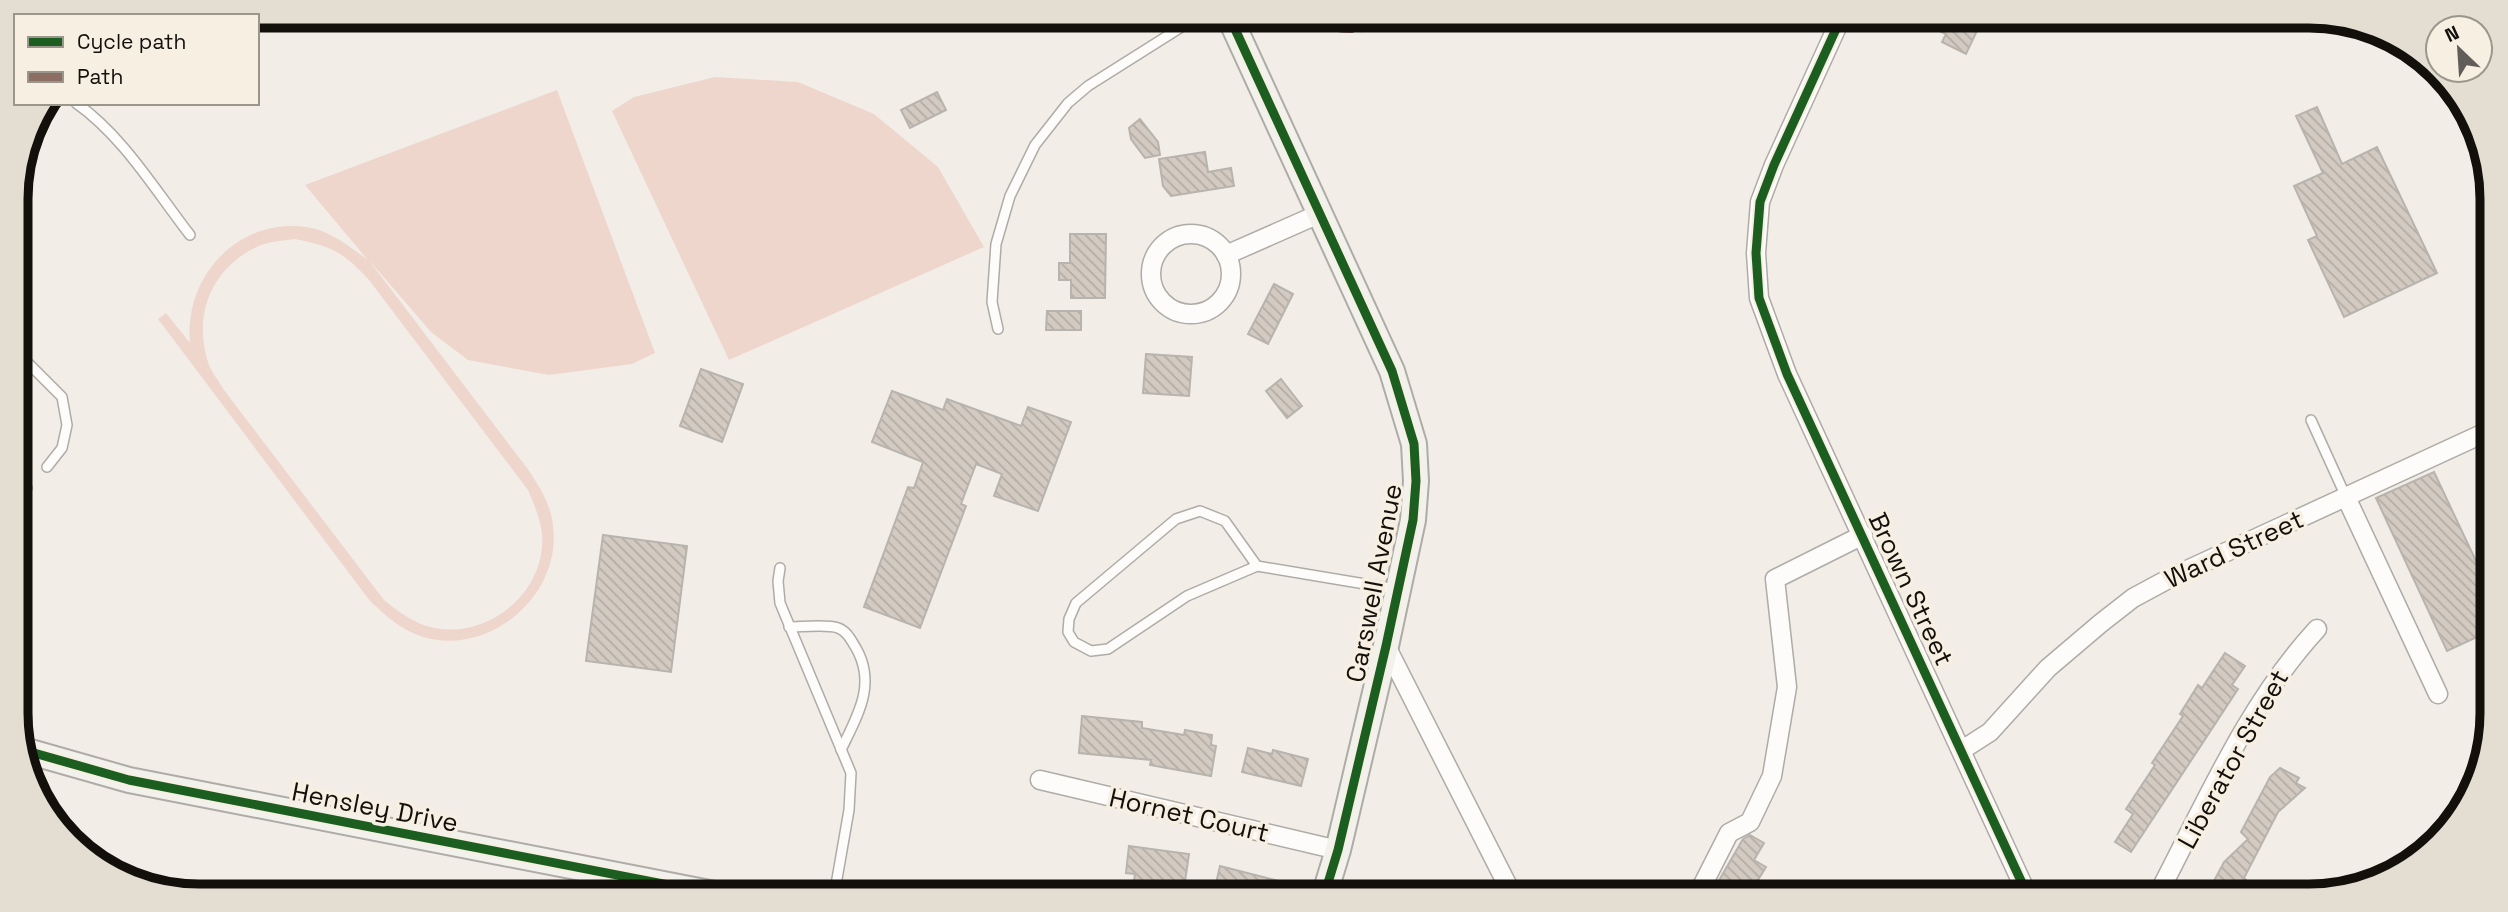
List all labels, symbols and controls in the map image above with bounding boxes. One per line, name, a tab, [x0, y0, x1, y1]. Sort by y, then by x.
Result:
legend	[14, 14, 259, 105]
north arrow	[2424, 14, 2494, 84]
text: N	[2441, 20, 2463, 48]
text: Cycle path	[77, 28, 186, 55]
text: Path	[77, 63, 123, 90]
street label: Carswell Avenue	[1338, 481, 1410, 685]
street label: Ward Street	[2159, 502, 2309, 596]
street label: Brown Street	[1861, 507, 1961, 671]
street label: Liberator Street	[2170, 663, 2296, 855]
street label: Hensley Drive	[289, 774, 461, 840]
street label: Hornet Court	[1106, 780, 1272, 850]

